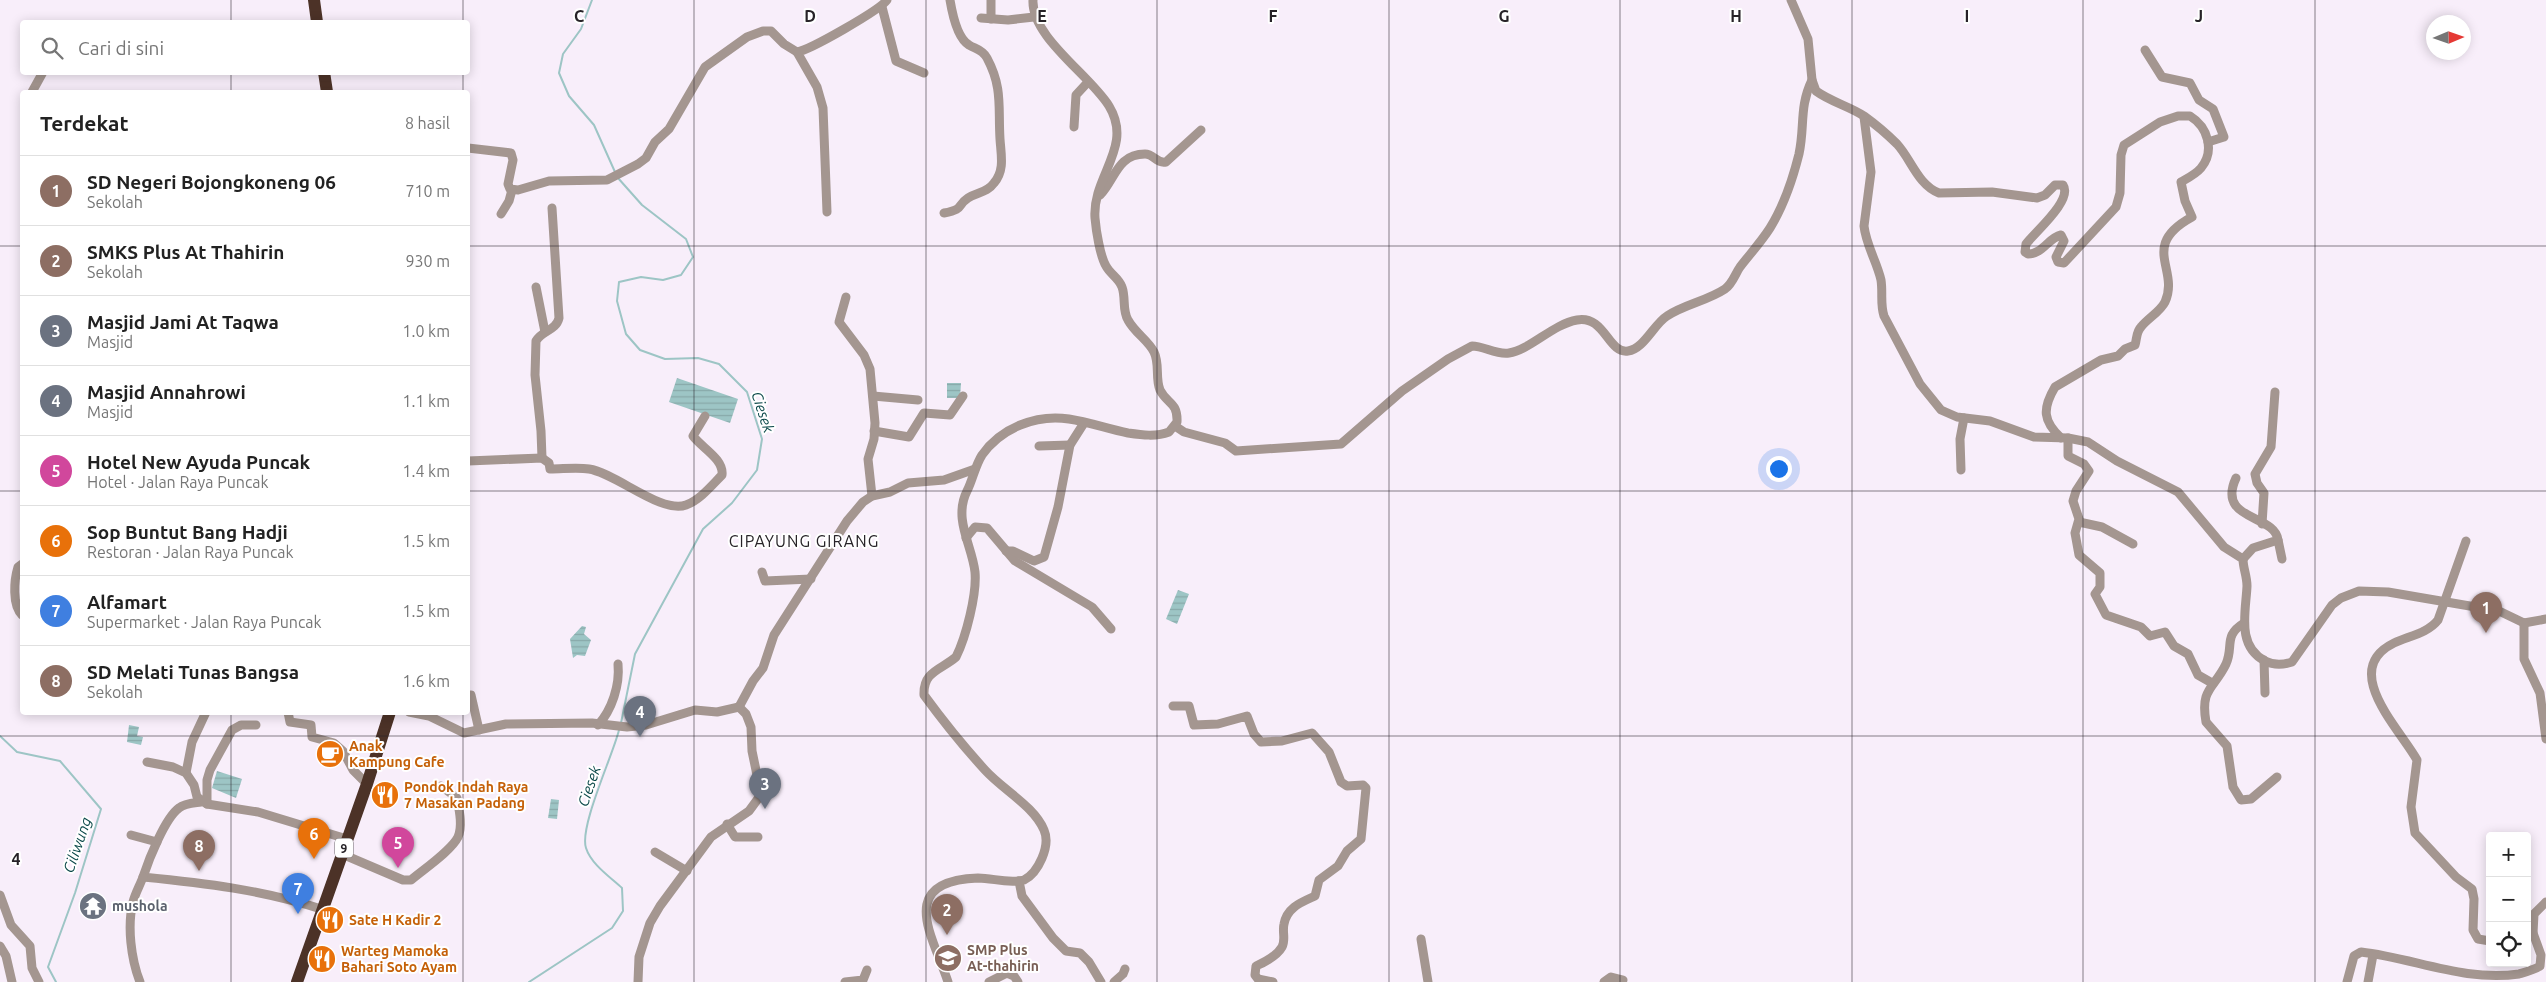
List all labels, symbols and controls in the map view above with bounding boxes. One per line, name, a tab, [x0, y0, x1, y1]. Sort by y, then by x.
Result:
text: C	[574, 7, 584, 25]
text: D	[804, 7, 816, 25]
text: E	[1037, 7, 1047, 25]
text: F	[1269, 7, 1278, 25]
text: G	[1498, 7, 1510, 25]
text: H	[1730, 7, 1742, 25]
text: I	[1965, 7, 1969, 25]
text: J	[2195, 7, 2203, 25]
north arrow	[2426, 15, 2471, 60]
search box	[20, 20, 470, 75]
icon: search	[38, 34, 66, 62]
text: Cari di sini	[78, 37, 164, 59]
text: Terdekat	[40, 111, 128, 135]
text: 8 hasil	[405, 114, 450, 132]
text: SD Negeri Bojongkoneng 06	[87, 171, 336, 193]
text: 1	[51, 182, 61, 200]
text: 710 m	[405, 182, 450, 200]
text: Sekolah	[87, 193, 143, 211]
text: SMKS Plus At Thahirin	[87, 241, 285, 263]
text: 2	[51, 252, 61, 270]
text: 930 m	[405, 252, 450, 270]
text: Sekolah	[87, 263, 143, 281]
text: Masjid Jami At Taqwa	[87, 311, 279, 333]
text: 3	[51, 322, 61, 340]
text: 1.0 km	[402, 322, 450, 340]
text: Masjid	[87, 333, 133, 351]
text: Masjid Annahrowi	[87, 381, 246, 403]
water label: Ciesek	[748, 389, 778, 435]
text: 4	[51, 392, 61, 410]
text: 1.1 km	[402, 392, 450, 410]
text: Masjid	[87, 403, 133, 421]
text: Hotel New Ayuda Puncak	[87, 451, 310, 473]
your location	[1766, 456, 1792, 482]
text: 5	[51, 462, 61, 480]
text: 1.4 km	[402, 462, 450, 480]
text: Hotel · Jalan Raya Puncak	[87, 473, 269, 491]
text: Sop Buntut Bang Hadji	[87, 521, 288, 543]
text: 6	[51, 532, 61, 550]
text: 1.5 km	[402, 532, 450, 550]
district label: CIPAYUNG GIRANG	[729, 532, 879, 550]
text: Restoran · Jalan Raya Puncak	[87, 543, 294, 561]
text: Alfamart	[87, 591, 167, 613]
pin: 1	[2470, 592, 2502, 633]
text: 7	[51, 602, 61, 620]
text: 1.5 km	[402, 602, 450, 620]
text: Supermarket · Jalan Raya Puncak	[87, 613, 322, 631]
text: SD Melati Tunas Bangsa	[87, 661, 299, 683]
text: 8	[51, 672, 61, 690]
text: 1.6 km	[402, 672, 450, 690]
text: Sekolah	[87, 683, 143, 701]
pin: 4	[624, 696, 656, 737]
place label: Anak Kampung Cafe	[349, 738, 445, 770]
cafe icon: Anak Kampung Cafe	[315, 739, 345, 769]
water label: Ciesek	[574, 763, 604, 809]
pin: 3	[749, 768, 781, 809]
place label: Pondok Indah Raya 7 Masakan Padang	[404, 779, 528, 811]
restaurant icon: Pondok Indah Raya 7 Masakan Padang	[370, 780, 400, 810]
water label: Ciliwung	[60, 815, 94, 875]
pin: 6	[298, 818, 330, 859]
pin: 5	[382, 827, 414, 868]
pin: 8	[183, 830, 215, 871]
map controls	[2486, 832, 2531, 967]
button: +	[2486, 832, 2531, 877]
road number: 9	[335, 838, 353, 858]
text: 4	[11, 850, 21, 868]
pin: 7	[282, 873, 314, 914]
button: −	[2486, 877, 2531, 922]
temple icon: mushola	[78, 891, 108, 921]
pin: 2	[931, 894, 963, 935]
place label: mushola	[112, 898, 168, 914]
restaurant icon: Sate H Kadir 2	[315, 905, 345, 935]
place label: Sate H Kadir 2	[349, 912, 442, 928]
button: locate	[2486, 922, 2531, 967]
place label: SMP Plus At-thahirin	[967, 942, 1039, 974]
place label: Warteg Mamoka Bahari Soto Ayam	[341, 943, 457, 975]
school or university icon: SMP Plus At-thahirin	[933, 943, 963, 973]
restaurant icon: Warteg Mamoka Bahari Soto Ayam	[307, 944, 337, 974]

